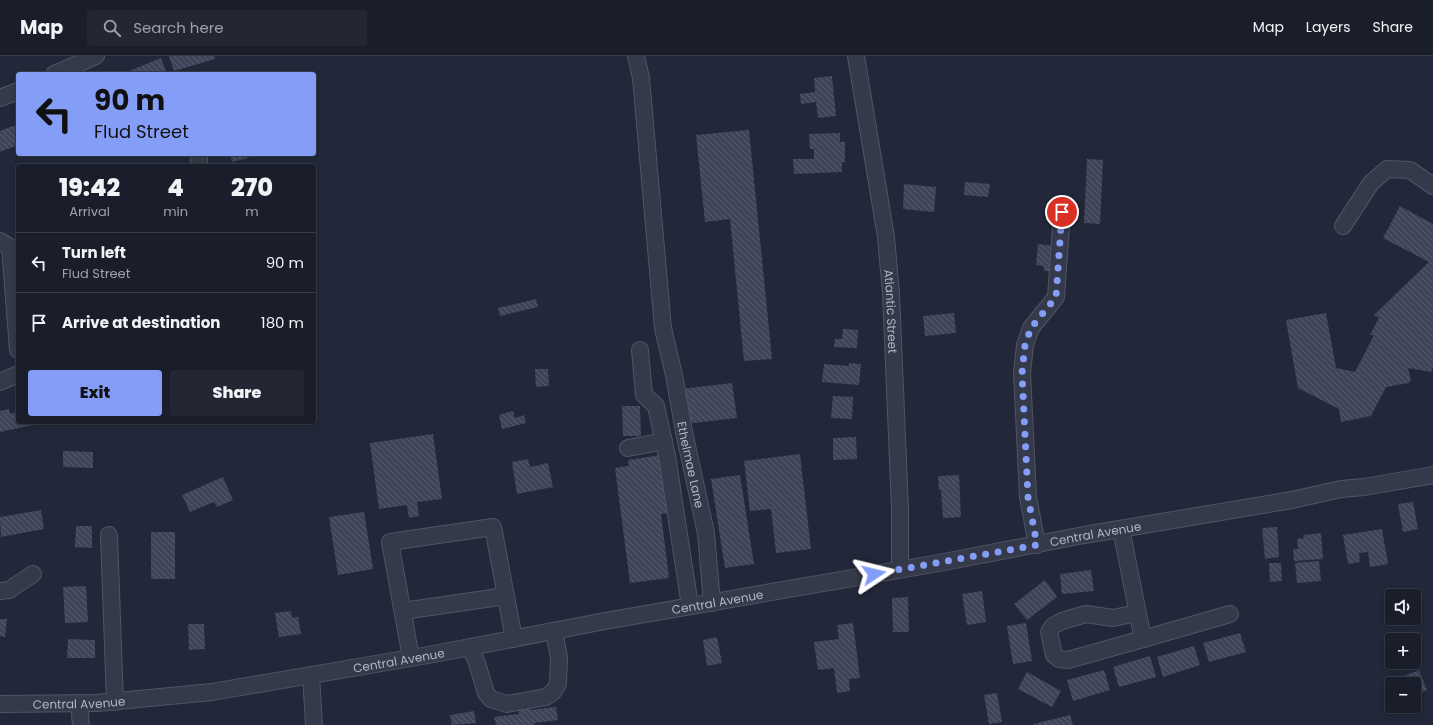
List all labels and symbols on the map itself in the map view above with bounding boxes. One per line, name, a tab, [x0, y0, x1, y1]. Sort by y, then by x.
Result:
pin	[1045, 195, 1079, 229]
street label: Atlantic Street	[880, 269, 902, 354]
street label: Ethelmae Lane	[674, 420, 709, 509]
street label: Central Avenue	[1048, 517, 1142, 550]
position arrow	[853, 553, 895, 595]
street label: Central Avenue	[670, 585, 765, 618]
street label: Central Avenue	[352, 644, 446, 676]
street label: Central Avenue	[33, 692, 126, 712]

